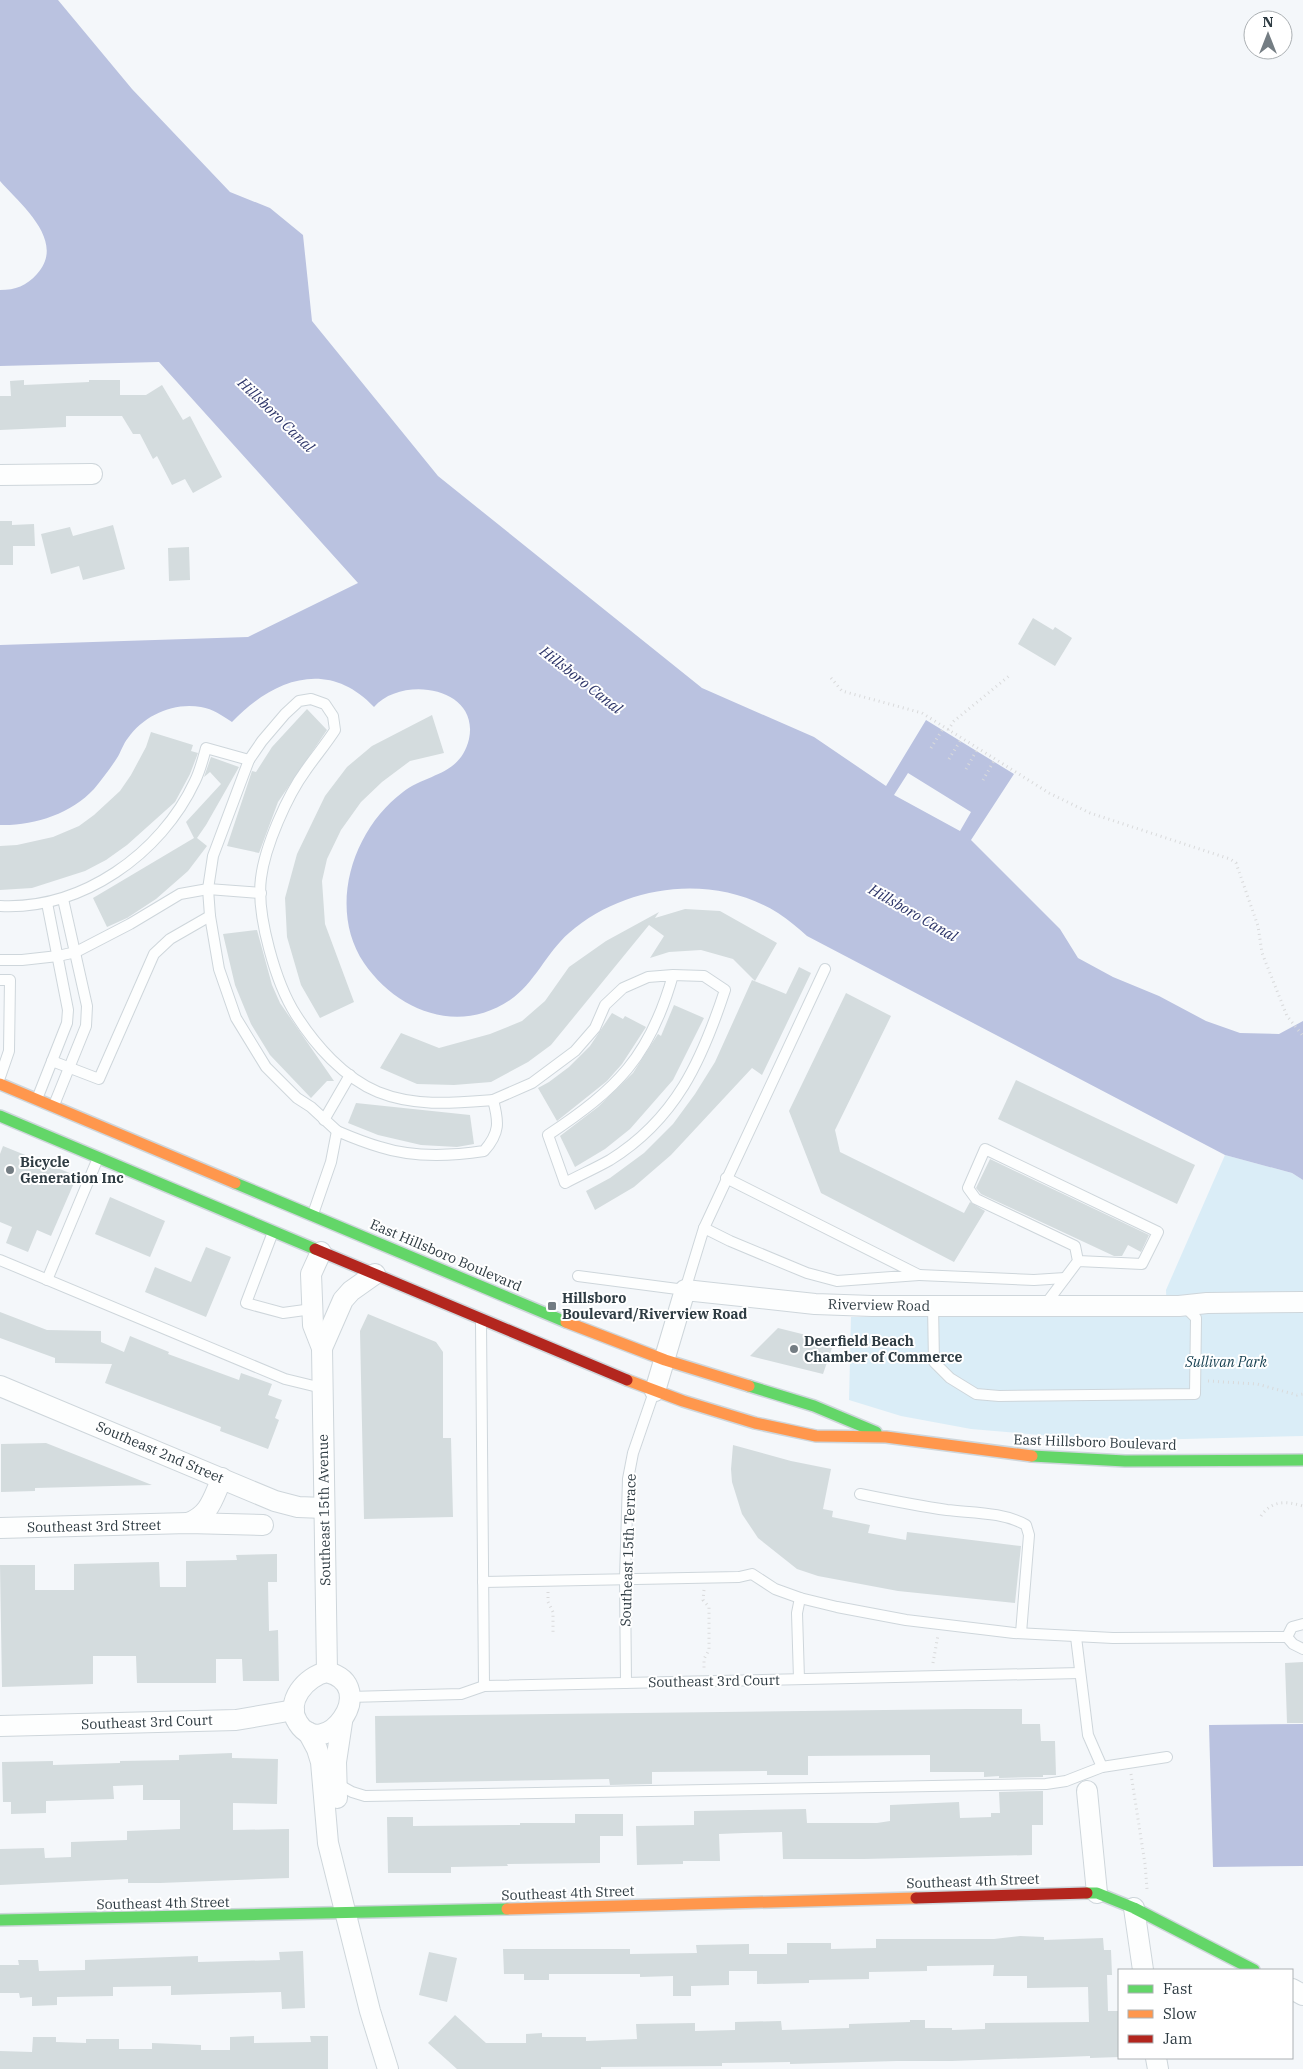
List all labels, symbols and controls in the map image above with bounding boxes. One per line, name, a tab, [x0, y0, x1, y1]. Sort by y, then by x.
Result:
north arrow	[1243, 10, 1293, 60]
text: N	[1262, 13, 1274, 31]
water label: Hillsboro Canal	[233, 373, 319, 457]
water label: Hillsboro Canal	[536, 641, 627, 718]
water label: Hillsboro Canal	[865, 879, 962, 946]
place label: Bicycle Generation Inc	[20, 1153, 124, 1187]
marker: Bicycle Generation Inc	[4, 1164, 16, 1176]
street label: East Hillsboro Boulevard	[367, 1215, 525, 1295]
place label: Hillsboro Boulevard/Riverview Road	[562, 1289, 748, 1323]
street label: Riverview Road	[828, 1295, 931, 1315]
marker: Hillsboro Boulevard/Riverview Road	[546, 1300, 558, 1312]
place label: Deerfield Beach Chamber of Commerce	[804, 1332, 962, 1366]
marker: Deerfield Beach Chamber of Commerce	[788, 1343, 800, 1355]
park label: Sullivan Park	[1184, 1353, 1267, 1371]
street label: Southeast 2nd Street	[93, 1417, 227, 1487]
street label: East Hillsboro Boulevard	[1013, 1430, 1177, 1454]
street label: Southeast 15th Avenue	[314, 1434, 334, 1586]
street label: Southeast 15th Terrace	[616, 1473, 640, 1627]
street label: Southeast 3rd Street	[27, 1516, 161, 1536]
street label: Southeast 3rd Court	[648, 1671, 780, 1691]
street label: Southeast 3rd Court	[81, 1711, 213, 1733]
street label: Southeast 4th Street	[906, 1870, 1040, 1892]
street label: Southeast 4th Street	[501, 1882, 635, 1904]
street label: Southeast 4th Street	[96, 1893, 230, 1913]
legend	[1118, 1969, 1293, 2059]
text: Fast	[1163, 1979, 1193, 1998]
text: Slow	[1163, 2004, 1197, 2023]
text: Jam	[1163, 2029, 1192, 2048]

